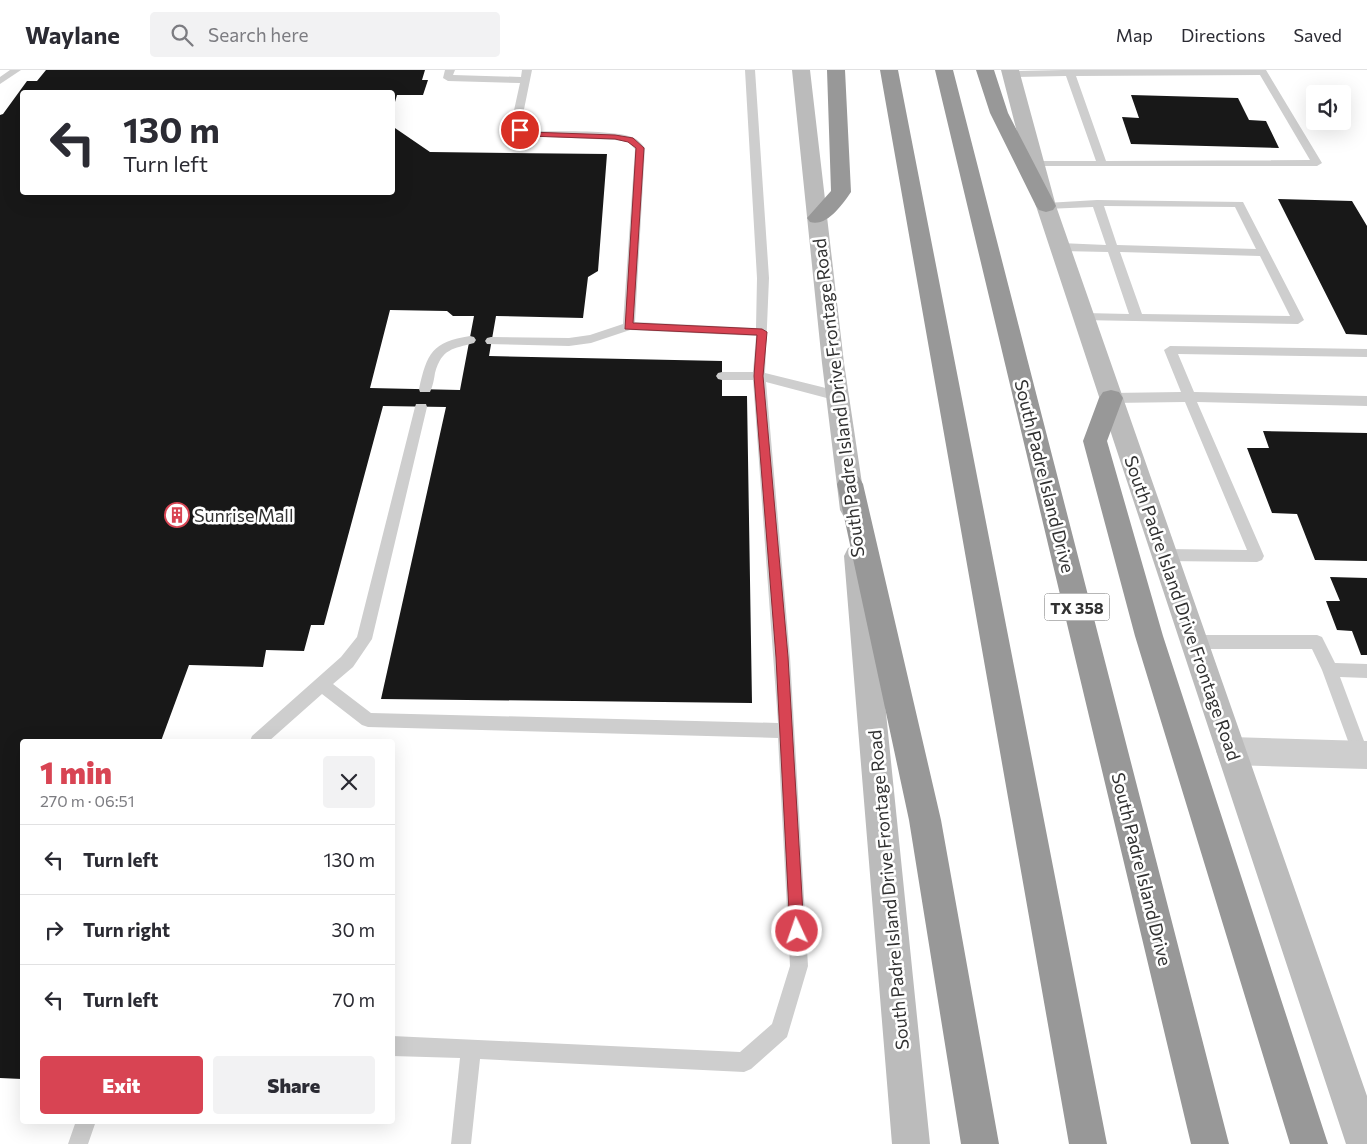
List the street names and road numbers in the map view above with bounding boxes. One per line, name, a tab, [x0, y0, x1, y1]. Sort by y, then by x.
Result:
street label: South Padre Island Drive Frontage Road	[808, 237, 868, 559]
street label: South Padre Island Drive	[1010, 377, 1080, 575]
street label: South Padre Island Drive Frontage Road	[1120, 453, 1246, 763]
road number: TX 358	[1044, 594, 1110, 620]
street label: South Padre Island Drive Frontage Road	[863, 729, 913, 1051]
street label: South Padre Island Drive	[1107, 770, 1177, 968]

